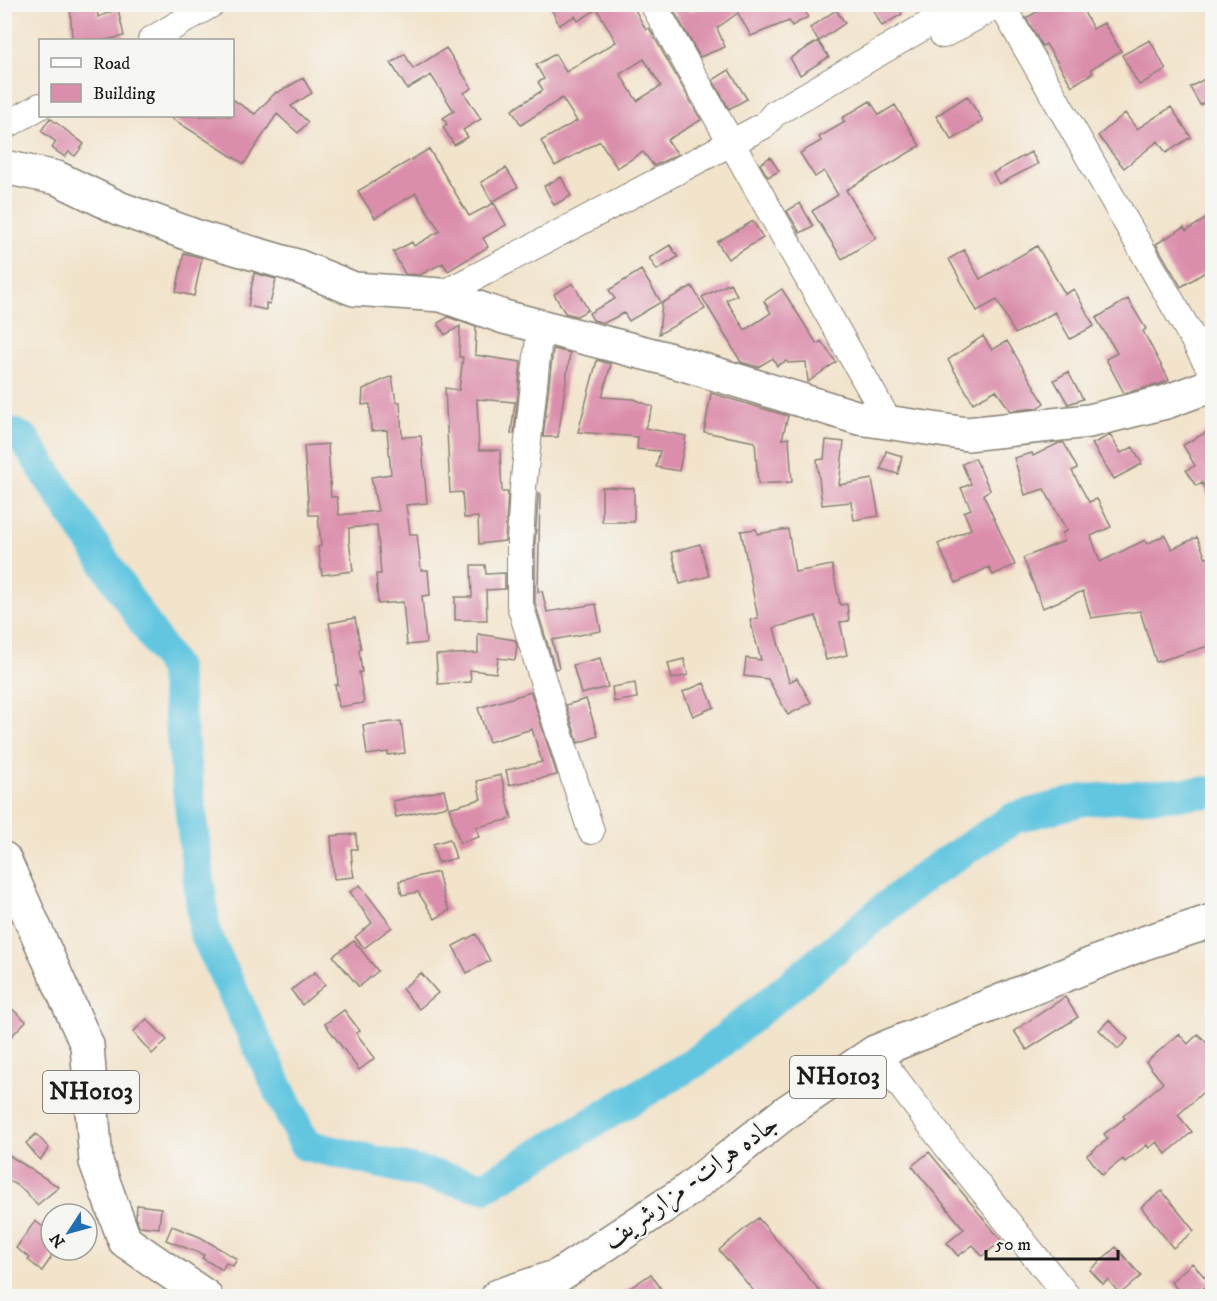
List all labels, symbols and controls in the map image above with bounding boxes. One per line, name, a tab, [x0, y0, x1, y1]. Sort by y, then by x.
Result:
legend	[39, 39, 234, 117]
text: Road	[93, 53, 130, 75]
text: Building	[93, 83, 155, 105]
road number: NH0103	[790, 1056, 886, 1098]
road number: NH0103	[43, 1071, 139, 1113]
street label: جاده هرات- مزارشریف	[596, 1107, 786, 1257]
north arrow	[39, 1202, 99, 1262]
scale bar	[986, 1223, 1118, 1261]
text: N	[46, 1229, 70, 1251]
text: 50 m	[995, 1234, 1031, 1256]

